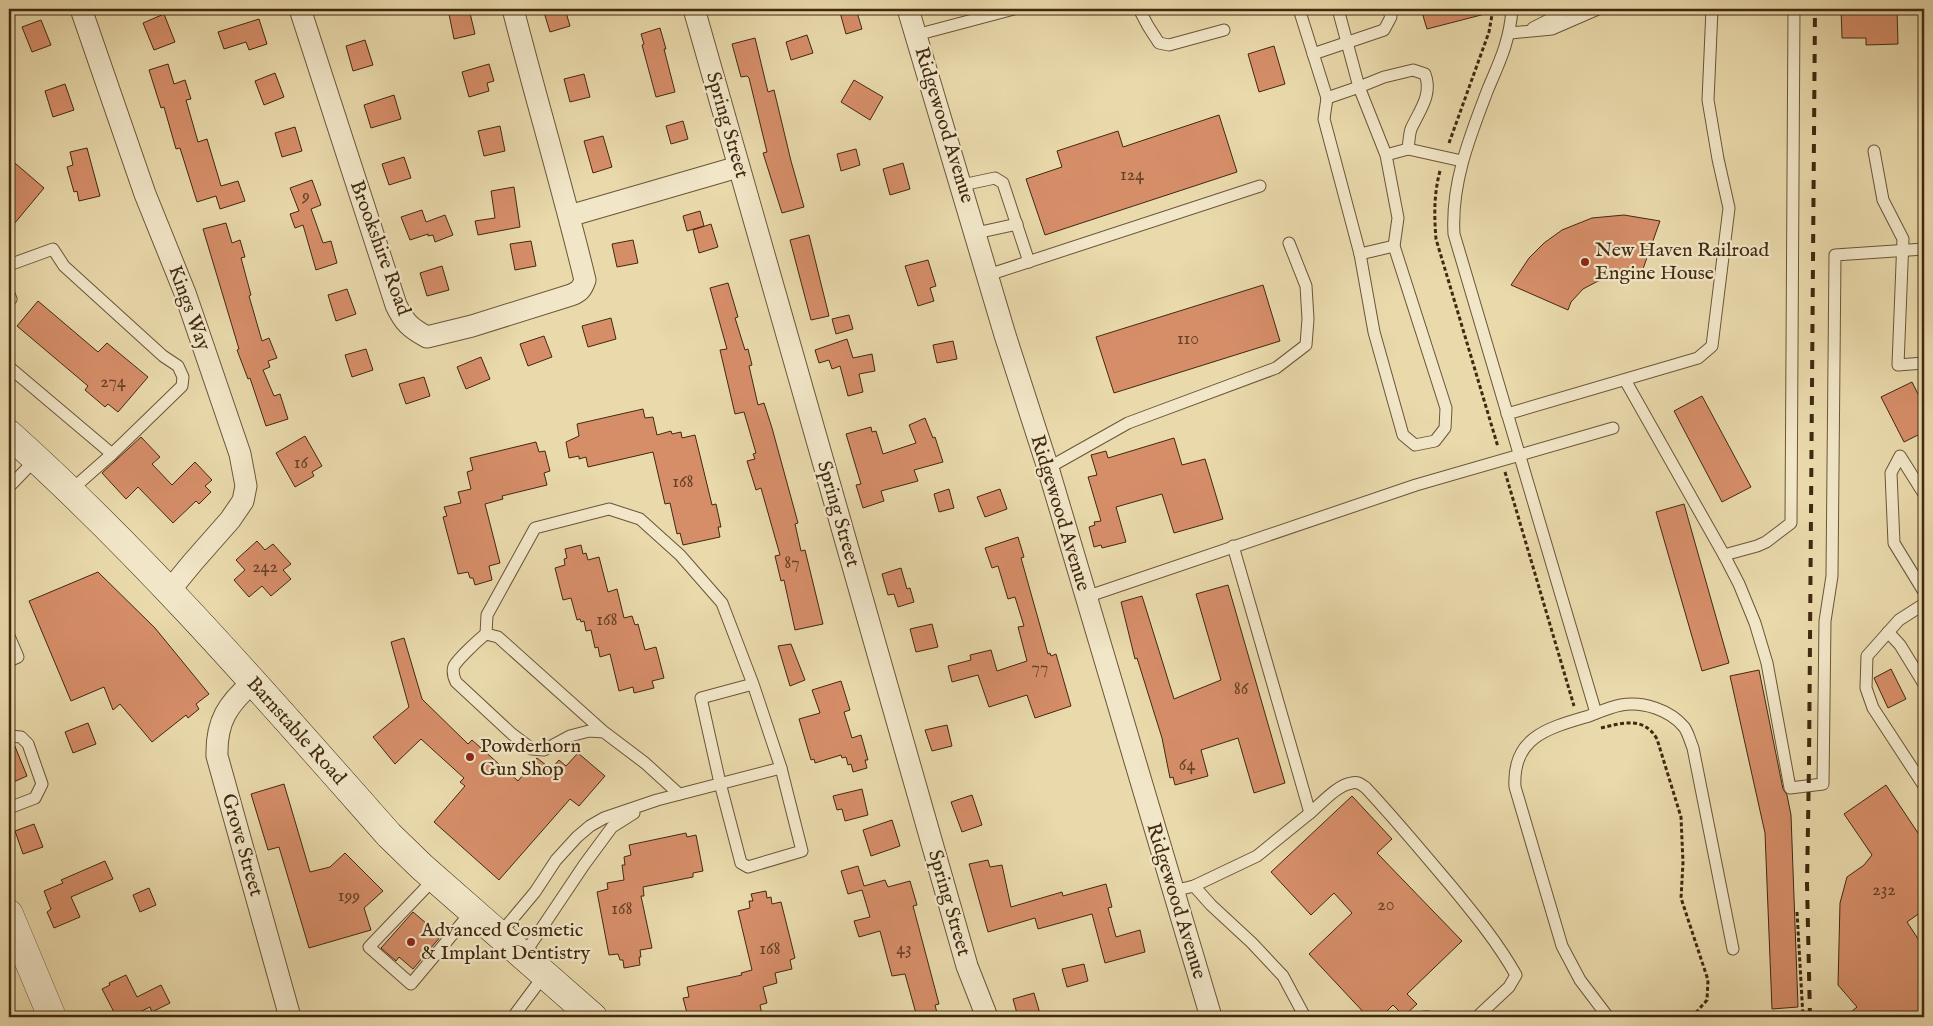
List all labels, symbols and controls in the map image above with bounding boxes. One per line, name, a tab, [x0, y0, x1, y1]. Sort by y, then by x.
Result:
street label: Ridgewood Avenue	[908, 44, 980, 206]
street label: Spring Street	[700, 69, 754, 181]
house number: 124	[1120, 164, 1144, 187]
street label: Brookshire Road	[344, 177, 416, 319]
house number: 9	[301, 185, 310, 208]
place label: New Haven Railroad Engine House	[1595, 238, 1769, 286]
marker: New Haven Railroad Engine House	[1579, 256, 1591, 268]
street label: Kings Way	[162, 262, 216, 354]
house number: 110	[1177, 328, 1199, 351]
house number: 274	[100, 371, 126, 394]
street label: Ridgewood Avenue	[1024, 432, 1096, 594]
house number: 16	[294, 452, 309, 475]
street label: Spring Street	[811, 458, 865, 570]
house number: 168	[672, 471, 694, 494]
house number: 87	[784, 552, 800, 575]
house number: 242	[252, 556, 278, 579]
house number: 168	[596, 609, 618, 632]
house number: 77	[1032, 657, 1048, 680]
street label: Barnstable Road	[241, 672, 351, 791]
house number: 86	[1234, 678, 1249, 701]
place label: Powderhorn Gun Shop	[480, 734, 581, 782]
marker: Powderhorn Gun Shop	[464, 751, 476, 763]
house number: 64	[1179, 754, 1195, 777]
street label: Grove Street	[215, 791, 269, 899]
street label: Ridgewood Avenue	[1140, 820, 1212, 982]
street label: Spring Street	[922, 847, 976, 959]
house number: 232	[1872, 879, 1896, 902]
house number: 199	[338, 885, 360, 908]
house number: 20	[1377, 894, 1395, 917]
house number: 168	[611, 898, 633, 921]
place label: Advanced Cosmetic & Implant Dentistry	[420, 918, 590, 966]
marker: Advanced Cosmetic & Implant Dentistry	[405, 936, 417, 948]
house number: 168	[759, 938, 781, 961]
house number: 43	[896, 938, 912, 961]

